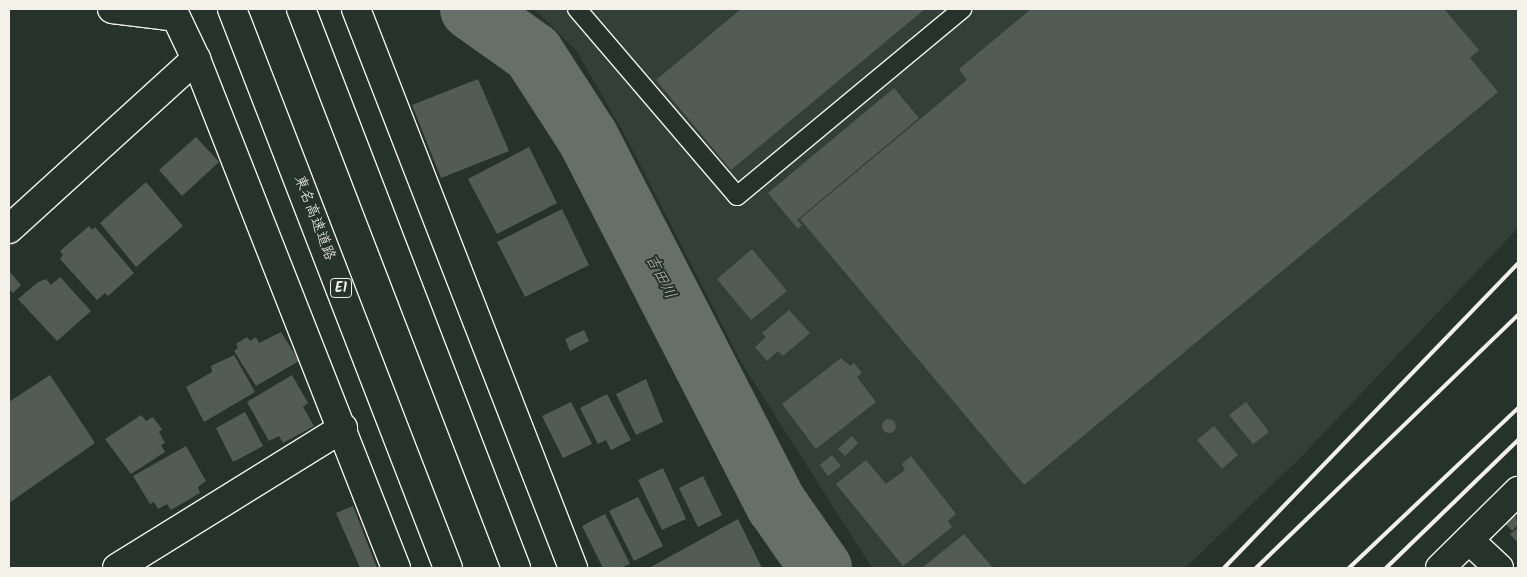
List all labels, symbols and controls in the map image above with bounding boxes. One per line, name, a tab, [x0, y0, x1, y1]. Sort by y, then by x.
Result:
street label: 東名高速道路	[289, 173, 339, 263]
water label: 吉田川	[641, 251, 679, 303]
road number: E1	[330, 276, 352, 300]

